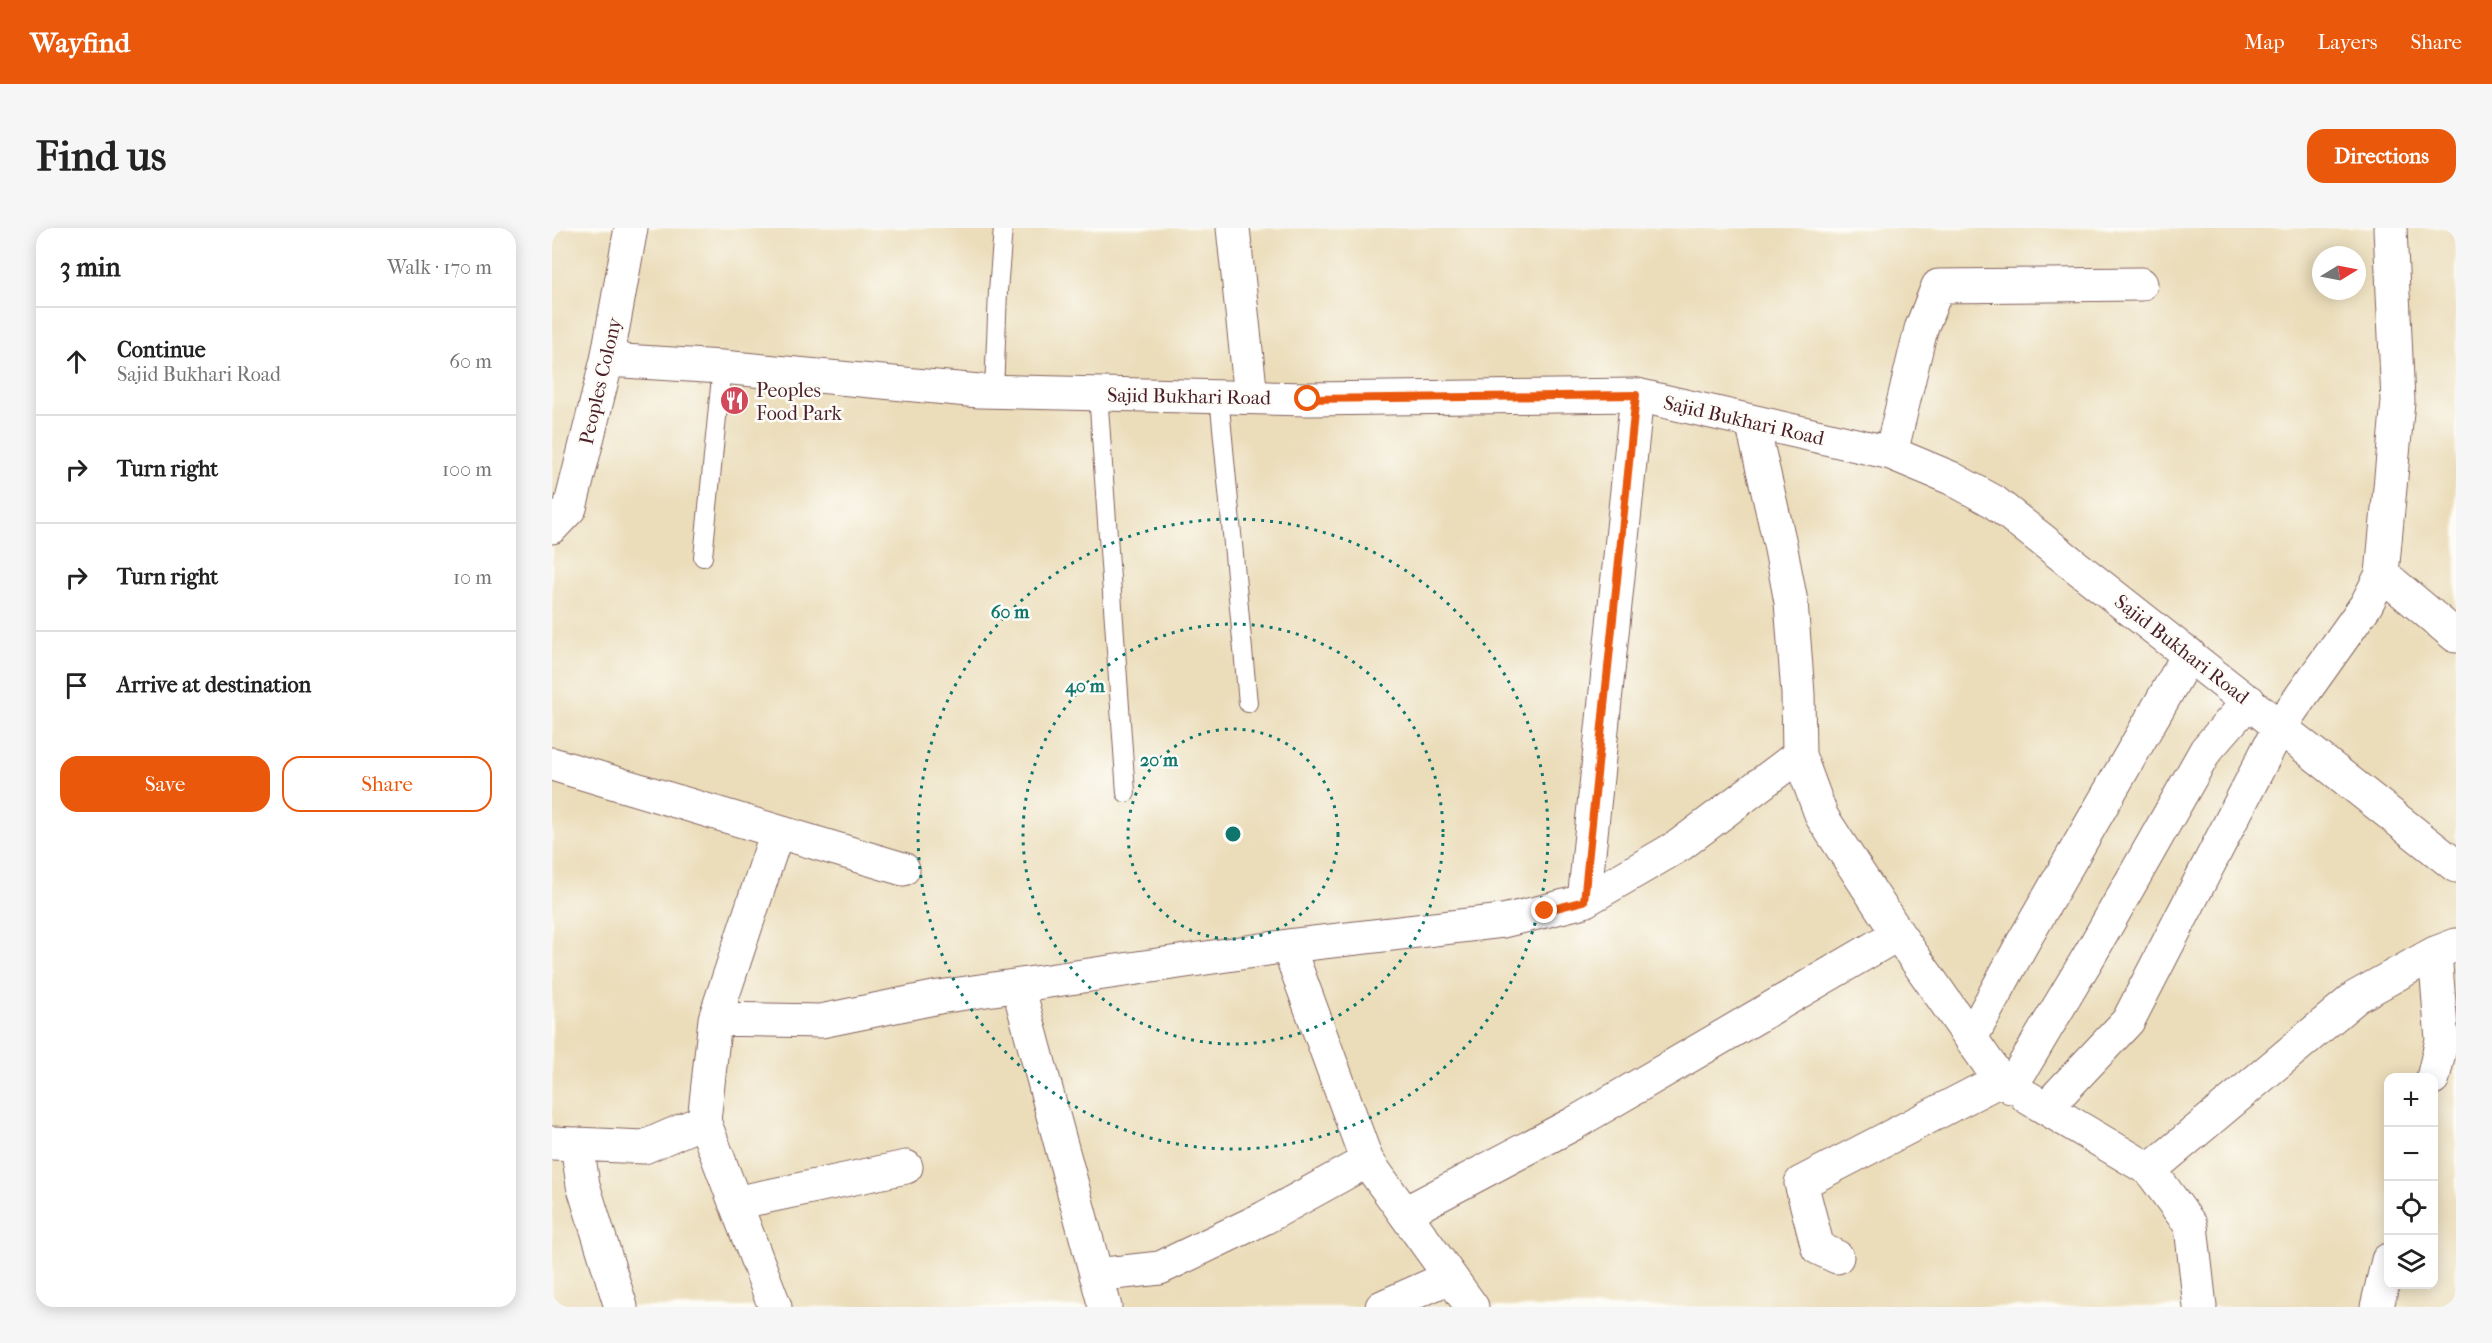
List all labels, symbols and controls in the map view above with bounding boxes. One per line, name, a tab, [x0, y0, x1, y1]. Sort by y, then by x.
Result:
text: Wayfind	[30, 26, 130, 59]
text: Map	[2244, 30, 2285, 54]
text: Layers	[2318, 30, 2377, 54]
text: Share	[2410, 30, 2462, 54]
button: Directions	[2307, 129, 2456, 183]
text: Find us	[36, 132, 166, 181]
north arrow	[2312, 246, 2366, 300]
text: 3 min	[60, 252, 121, 283]
text: Walk · 170 m	[387, 256, 492, 279]
street label: Peoples Colony	[575, 314, 627, 447]
text: Continue	[117, 337, 206, 363]
icon: ahead	[60, 345, 93, 378]
text: 60 m	[449, 350, 492, 373]
text: Sajid Bukhari Road	[117, 363, 281, 386]
place label: Peoples Food Park	[756, 379, 843, 425]
street label: Sajid Bukhari Road	[1107, 384, 1272, 409]
restaurant icon: Peoples Food Park	[719, 385, 751, 417]
route start	[1294, 385, 1320, 411]
street label: Sajid Bukhari Road	[1661, 391, 1827, 450]
icon: right	[60, 453, 93, 486]
text: Turn right	[117, 456, 218, 482]
text: 100 m	[442, 458, 492, 481]
icon: right	[60, 561, 93, 594]
text: Turn right	[117, 564, 218, 590]
text: 10 m	[453, 566, 492, 589]
street label: Sajid Bukhari Road	[2110, 590, 2254, 710]
text: 60 m	[991, 602, 1030, 623]
icon: arrive	[60, 669, 93, 702]
text: Arrive at destination	[117, 672, 311, 698]
text: 40 m	[1064, 676, 1106, 697]
text: 20 m	[1140, 750, 1179, 771]
button: Save	[60, 756, 270, 812]
button: Share	[282, 756, 492, 812]
centre of rings	[1223, 824, 1243, 844]
route end	[1531, 897, 1557, 923]
map controls	[2384, 1073, 2438, 1289]
button: +	[2384, 1073, 2438, 1127]
button: −	[2384, 1127, 2438, 1181]
button: locate	[2384, 1181, 2438, 1235]
button: layers	[2384, 1235, 2438, 1289]

